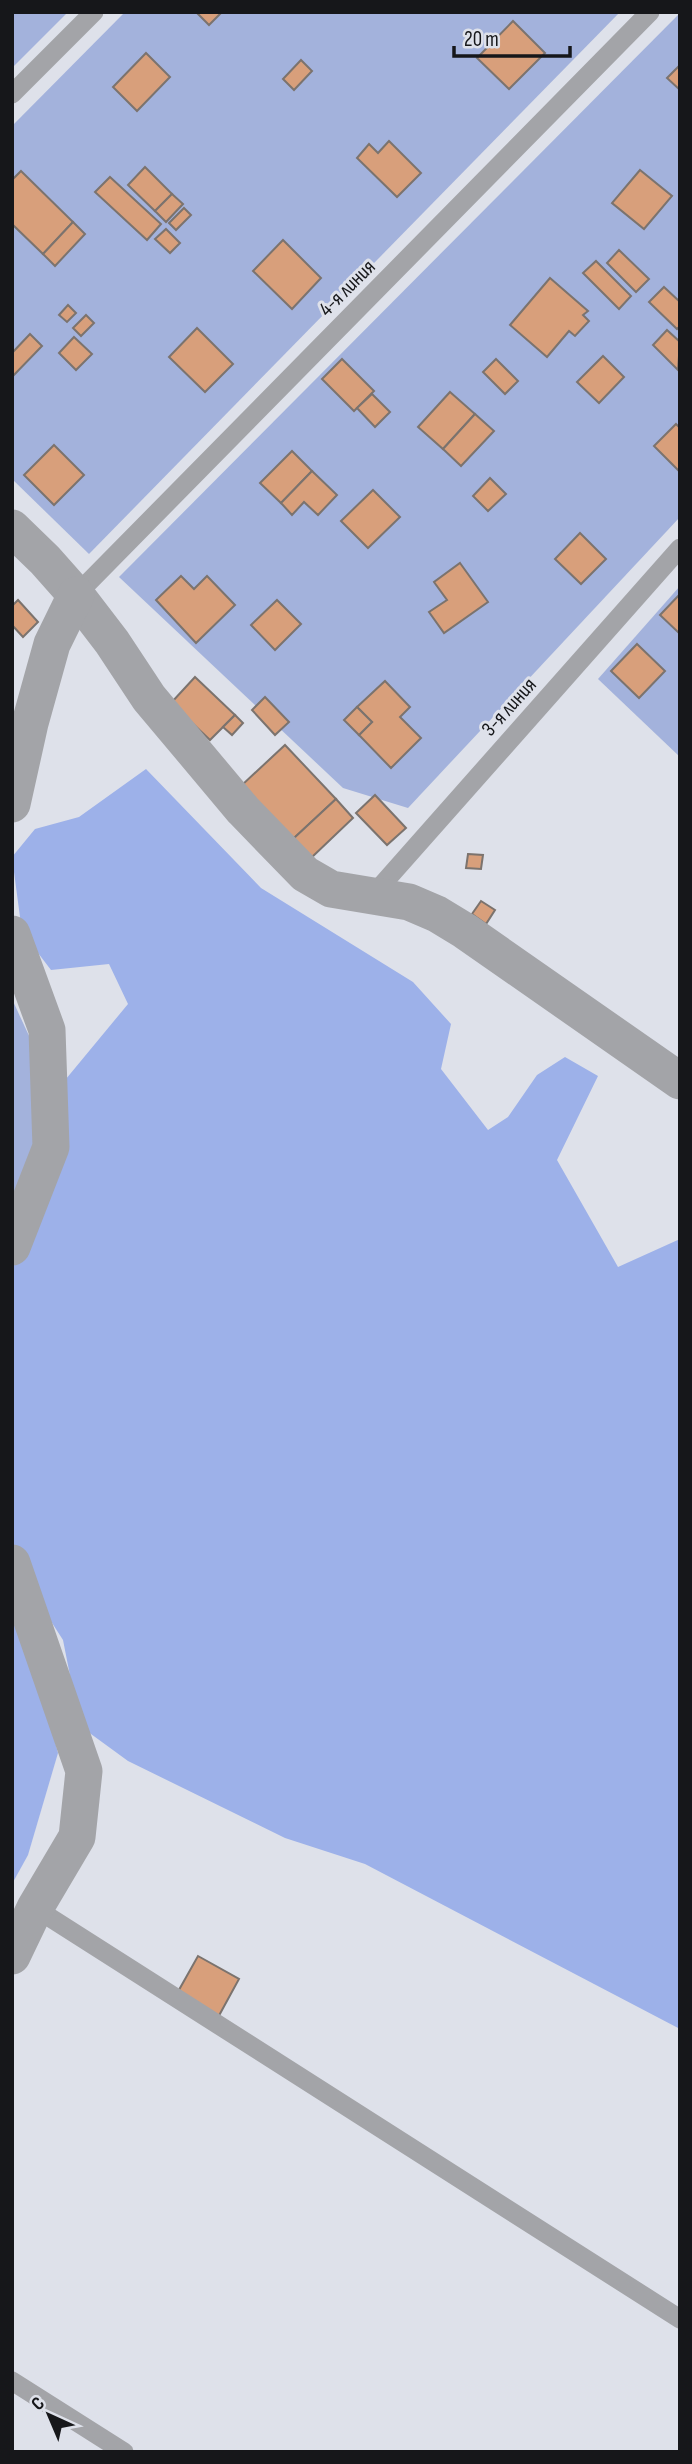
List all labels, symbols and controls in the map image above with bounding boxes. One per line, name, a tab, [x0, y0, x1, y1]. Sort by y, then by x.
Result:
scale bar	[454, 14, 570, 58]
text: 20 m	[464, 27, 499, 52]
street label: 4-я линия	[313, 254, 381, 322]
street label: 3-я линия	[476, 673, 542, 741]
north arrow	[14, 2380, 84, 2450]
text: С	[27, 2392, 50, 2416]

